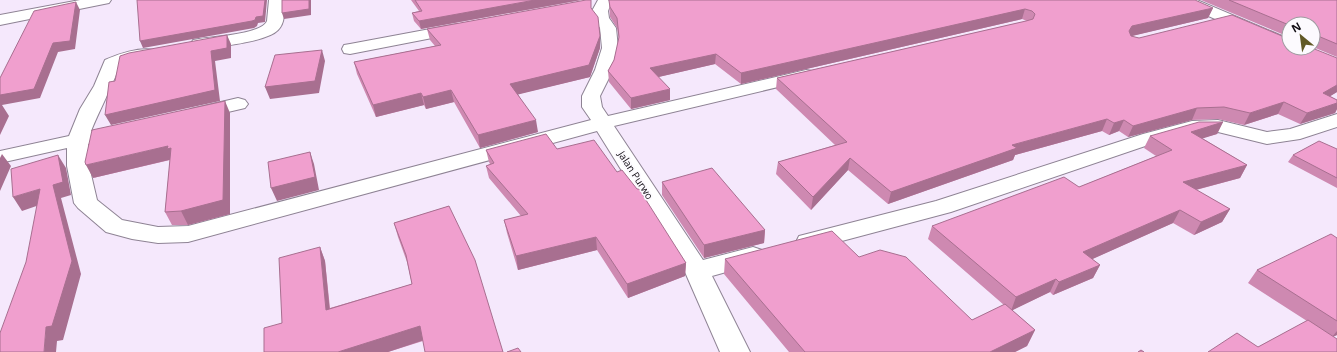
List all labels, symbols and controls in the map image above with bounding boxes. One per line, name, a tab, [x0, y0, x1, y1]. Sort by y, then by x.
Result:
north arrow	[1281, 16, 1321, 56]
text: N	[1288, 18, 1303, 36]
street label: Jalan Purwo	[615, 147, 657, 202]

